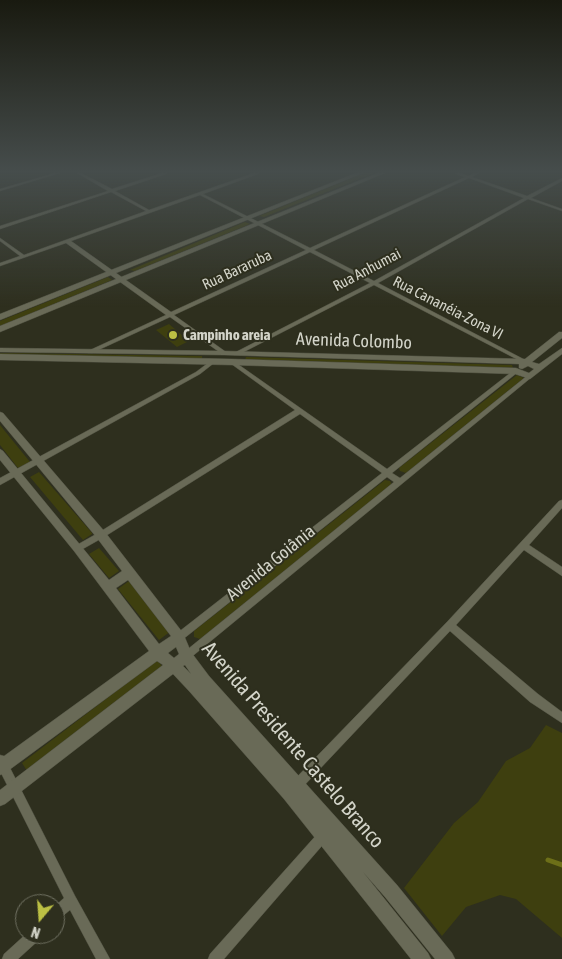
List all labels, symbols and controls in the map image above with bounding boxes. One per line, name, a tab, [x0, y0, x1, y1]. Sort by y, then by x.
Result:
street label: Rua Anhumai	[330, 245, 404, 295]
street label: Rua Bararuba	[199, 246, 275, 294]
street label: Rua Cananéia-Zona VI	[390, 272, 506, 344]
place label: Campinho areia	[183, 326, 270, 344]
street label: Avenida Colombo	[296, 328, 412, 354]
marker: Campinho areia	[167, 329, 179, 341]
street label: Avenida Goiânia	[222, 521, 320, 605]
street label: Avenida Presidente Castelo Branco	[196, 637, 390, 853]
north arrow	[15, 894, 65, 944]
text: N	[29, 923, 42, 941]

